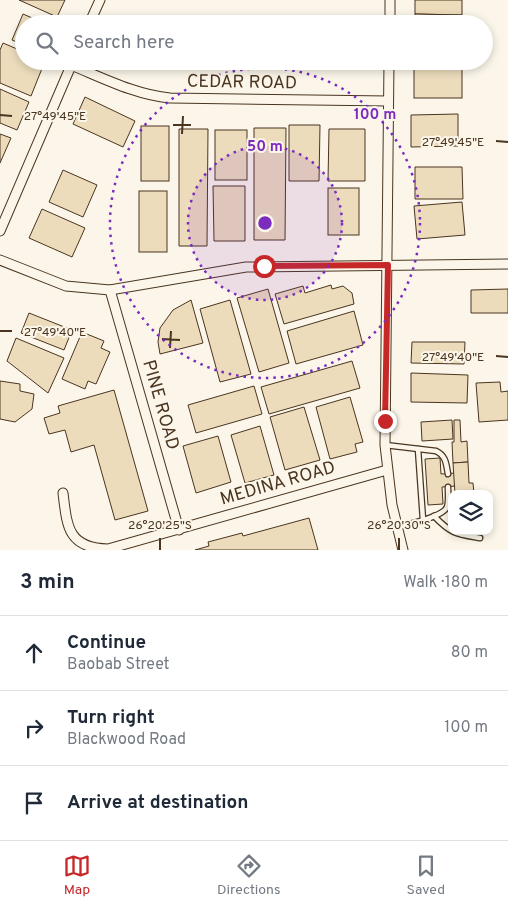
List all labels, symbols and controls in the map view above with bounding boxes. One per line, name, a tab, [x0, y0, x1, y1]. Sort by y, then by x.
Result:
search box	[15, 15, 493, 70]
icon: search	[33, 29, 61, 57]
text: Search here	[73, 31, 175, 55]
street label: CEDAR ROAD	[187, 71, 297, 95]
text: 100 m	[354, 106, 396, 125]
text: 27°49'45"E	[24, 109, 86, 125]
text: 27°49'45"E	[422, 135, 484, 151]
text: 50 m	[247, 138, 283, 157]
centre of rings	[256, 214, 274, 232]
route start	[253, 255, 276, 278]
text: 27°49'40"E	[24, 325, 86, 341]
text: 27°49'40"E	[422, 350, 484, 366]
street label: PINE ROAD	[136, 357, 184, 453]
route end	[374, 410, 397, 433]
street label: MEDINA ROAD	[218, 457, 338, 511]
map controls	[448, 490, 493, 535]
button: layers	[448, 490, 493, 535]
text: 26°20'25"S	[128, 518, 192, 534]
text: 26°20'30"S	[367, 518, 431, 534]
text: 3 min	[20, 569, 75, 596]
text: Walk · 180 m	[403, 573, 488, 593]
text: Continue	[67, 631, 146, 655]
icon: ahead	[20, 639, 48, 667]
text: 80 m	[451, 643, 488, 663]
text: Baobab Street	[67, 655, 170, 675]
text: Turn right	[67, 706, 155, 730]
icon: right	[20, 714, 48, 742]
text: 100 m	[444, 718, 488, 738]
text: Blackwood Road	[67, 730, 186, 750]
icon: arrive	[20, 789, 48, 817]
text: Arrive at destination	[67, 791, 248, 815]
tab: Map	[63, 852, 91, 899]
tab: Directions	[217, 852, 281, 899]
tab: Saved	[407, 852, 445, 899]

